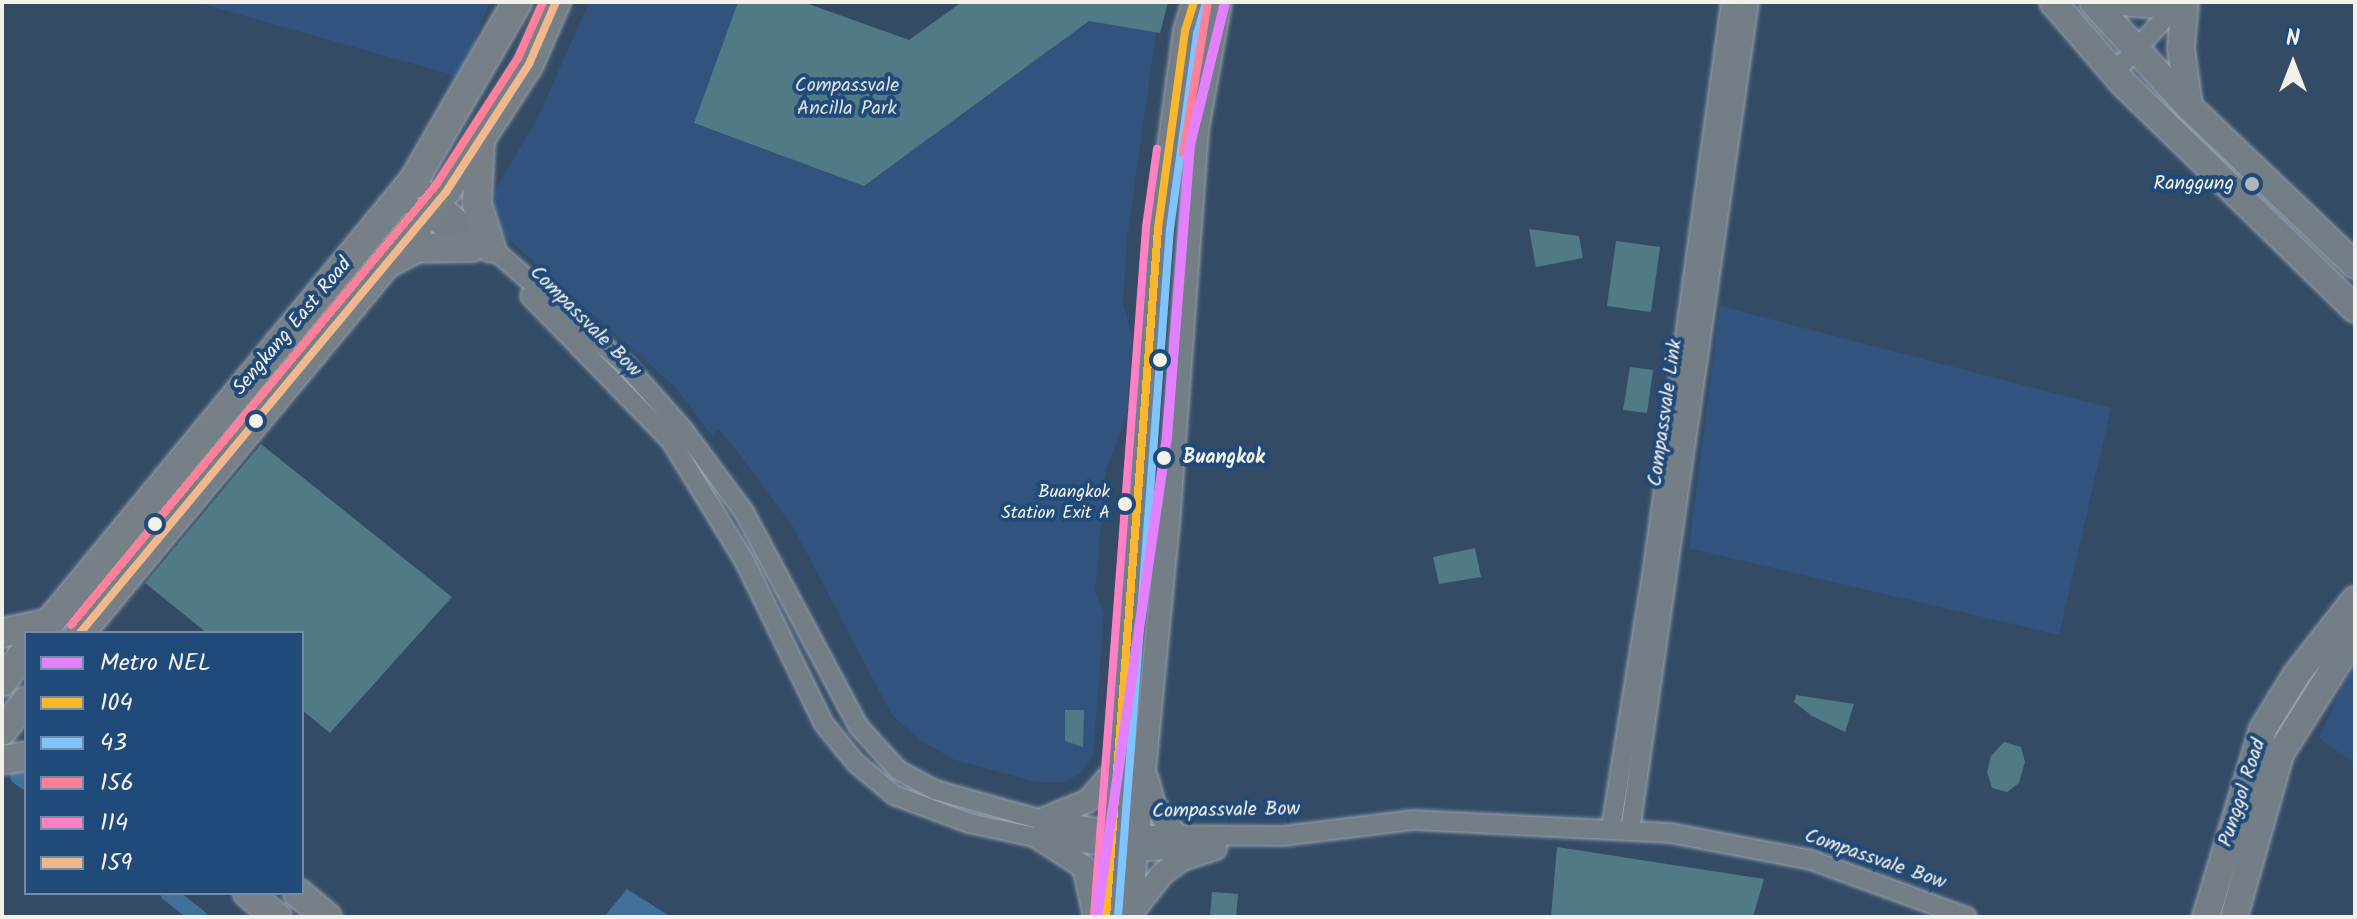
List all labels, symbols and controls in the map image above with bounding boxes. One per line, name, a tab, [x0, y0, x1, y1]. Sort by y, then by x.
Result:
text: N	[2286, 22, 2300, 57]
north arrow	[2253, 24, 2333, 104]
park label: Compassvale Ancilla Park	[795, 75, 899, 122]
place label: Ranggung	[2154, 172, 2234, 196]
marker: Ranggung	[2241, 173, 2263, 195]
street label: Sengkang East Road	[228, 253, 358, 401]
street label: Compassvale Bow	[524, 261, 646, 383]
street label: Compassvale Link	[1644, 338, 1688, 488]
unlabelled marker	[1152, 352, 1168, 368]
unlabelled marker	[248, 413, 264, 429]
marker: Buangkok	[1152, 446, 1176, 470]
place label: Buangkok	[1183, 446, 1265, 470]
place label: Buangkok Station Exit A	[1001, 483, 1110, 526]
marker: Buangkok Station Exit A	[1117, 496, 1133, 512]
unlabelled marker	[147, 516, 163, 532]
legend	[24, 631, 304, 895]
text: Metro NEL	[100, 644, 211, 683]
text: 104	[100, 684, 133, 723]
text: 43	[100, 724, 127, 763]
street label: Punggol Road	[2214, 736, 2272, 850]
text: 156	[100, 764, 134, 803]
street label: Compassvale Bow	[1152, 798, 1300, 824]
text: 114	[100, 804, 128, 843]
street label: Compassvale Bow	[1801, 825, 1949, 895]
text: 159	[100, 844, 132, 883]

